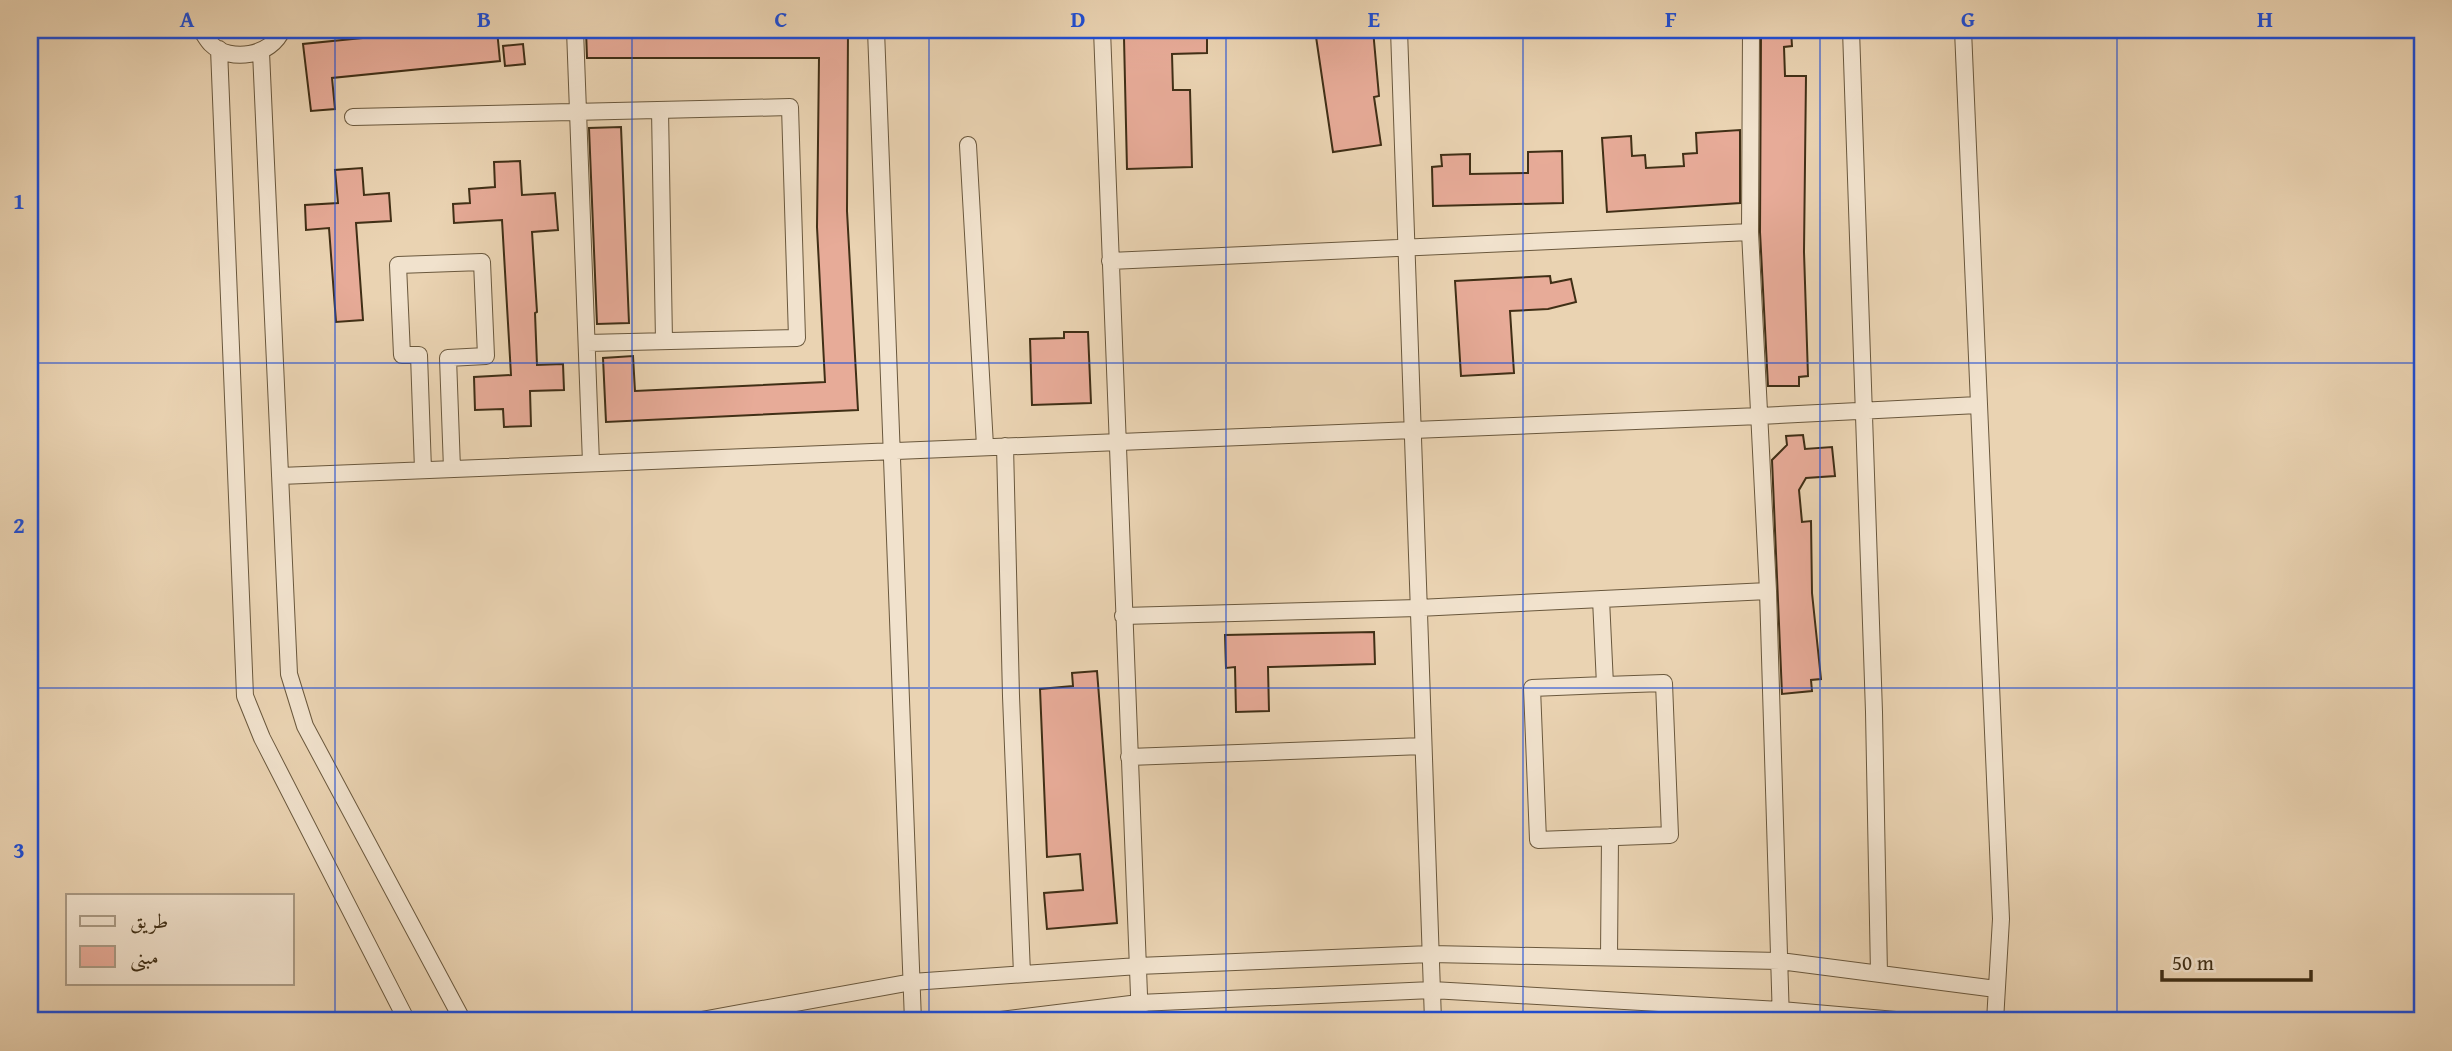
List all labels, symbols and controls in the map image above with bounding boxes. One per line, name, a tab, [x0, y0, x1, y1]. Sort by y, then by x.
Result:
text: A	[180, 2, 195, 35]
text: B	[477, 2, 491, 35]
text: C	[774, 2, 788, 35]
text: D	[1071, 2, 1086, 35]
text: E	[1368, 2, 1380, 35]
text: F	[1665, 2, 1677, 35]
text: G	[1961, 2, 1975, 35]
text: H	[2257, 2, 2273, 35]
text: 1	[13, 184, 25, 217]
text: 2	[13, 508, 25, 541]
text: 3	[13, 833, 25, 866]
legend	[66, 894, 294, 984]
text: طريق	[130, 905, 168, 936]
scale bar	[2162, 939, 2310, 983]
text: مبنى	[130, 941, 159, 972]
text: 50 m	[2172, 947, 2214, 978]

